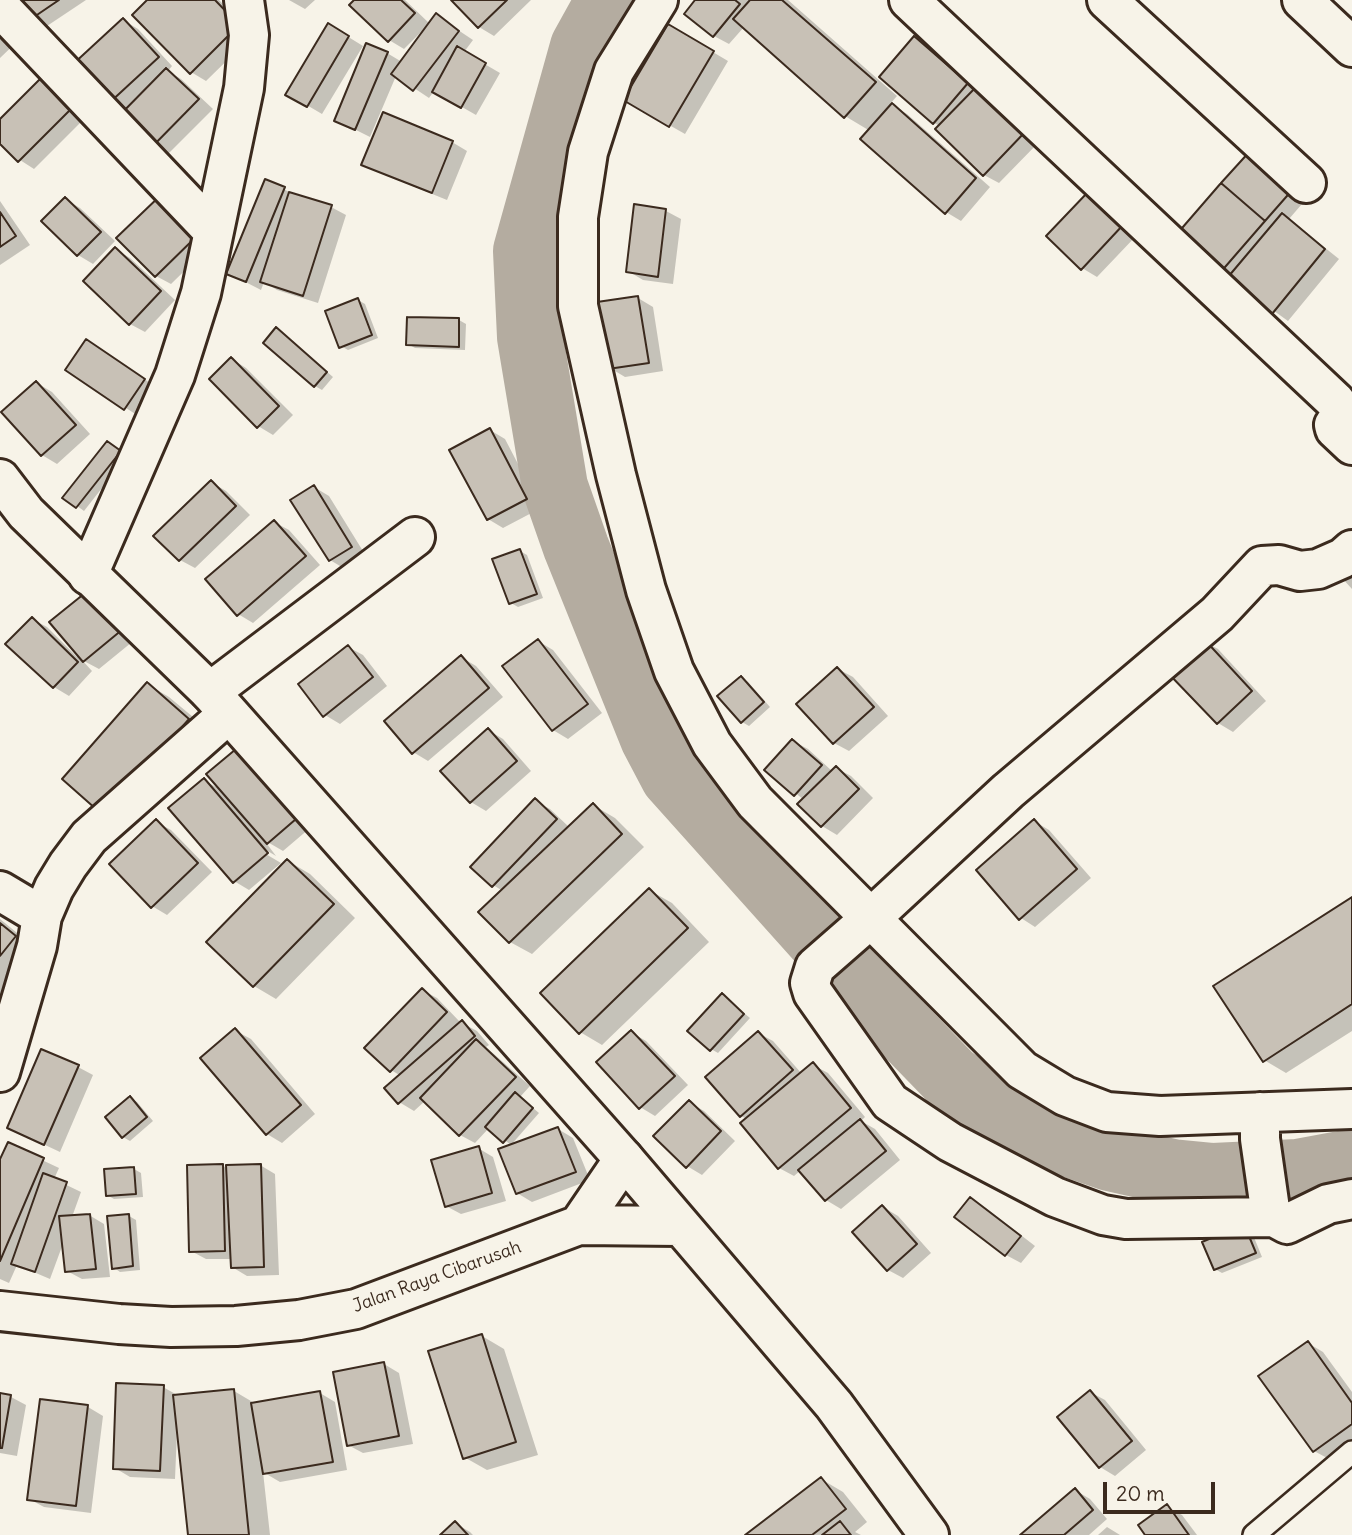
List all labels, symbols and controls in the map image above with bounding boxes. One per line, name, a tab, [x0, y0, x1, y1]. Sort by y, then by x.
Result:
street label: Jalan Raya Cibarusah	[350, 1236, 524, 1318]
scale bar	[1107, 1468, 1219, 1512]
text: 20 m	[1116, 1480, 1165, 1507]

